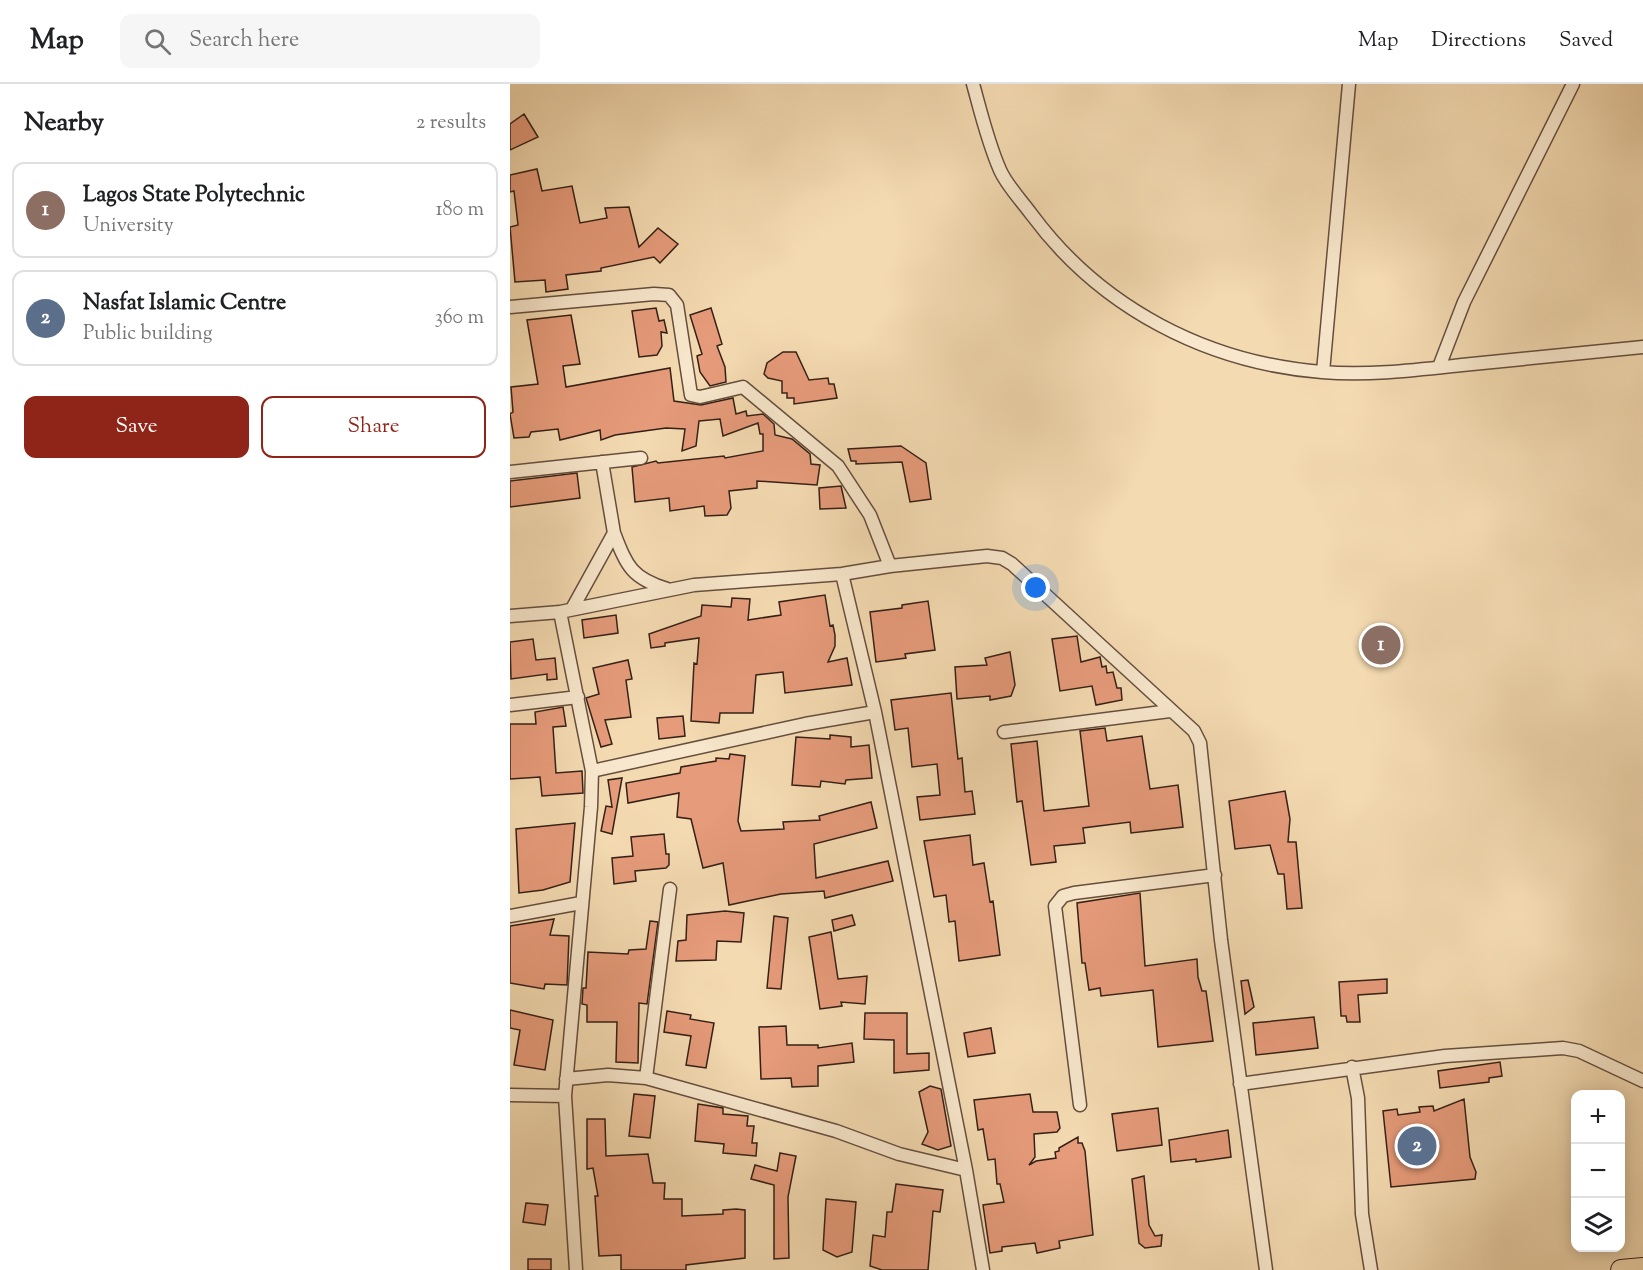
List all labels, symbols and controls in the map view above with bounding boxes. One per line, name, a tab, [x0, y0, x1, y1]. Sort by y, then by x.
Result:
search box	[120, 14, 540, 68]
text: Map	[30, 21, 84, 61]
icon: search	[141, 25, 174, 58]
text: Search here	[189, 25, 299, 57]
text: Map	[1358, 26, 1398, 56]
text: Directions	[1431, 26, 1526, 56]
text: Saved	[1559, 26, 1613, 56]
text: Nearby	[24, 105, 104, 142]
text: 2 results	[416, 109, 486, 138]
text: Lagos State Polytechnic	[83, 180, 305, 212]
text: 1	[42, 196, 49, 225]
text: 180 m	[436, 196, 484, 225]
text: University	[83, 212, 174, 241]
text: Nasfat Islamic Centre	[83, 288, 286, 320]
text: 2	[41, 304, 50, 333]
text: 360 m	[435, 304, 484, 333]
text: Public building	[83, 320, 213, 349]
button: Save	[24, 396, 249, 458]
button: Share	[261, 396, 486, 458]
your location	[1021, 573, 1050, 602]
pin: 1	[1362, 622, 1400, 668]
map controls	[1571, 1090, 1625, 1252]
button: +	[1571, 1090, 1625, 1144]
pin: 2	[1398, 1124, 1436, 1168]
button: −	[1571, 1144, 1625, 1198]
button: layers	[1571, 1198, 1625, 1252]

